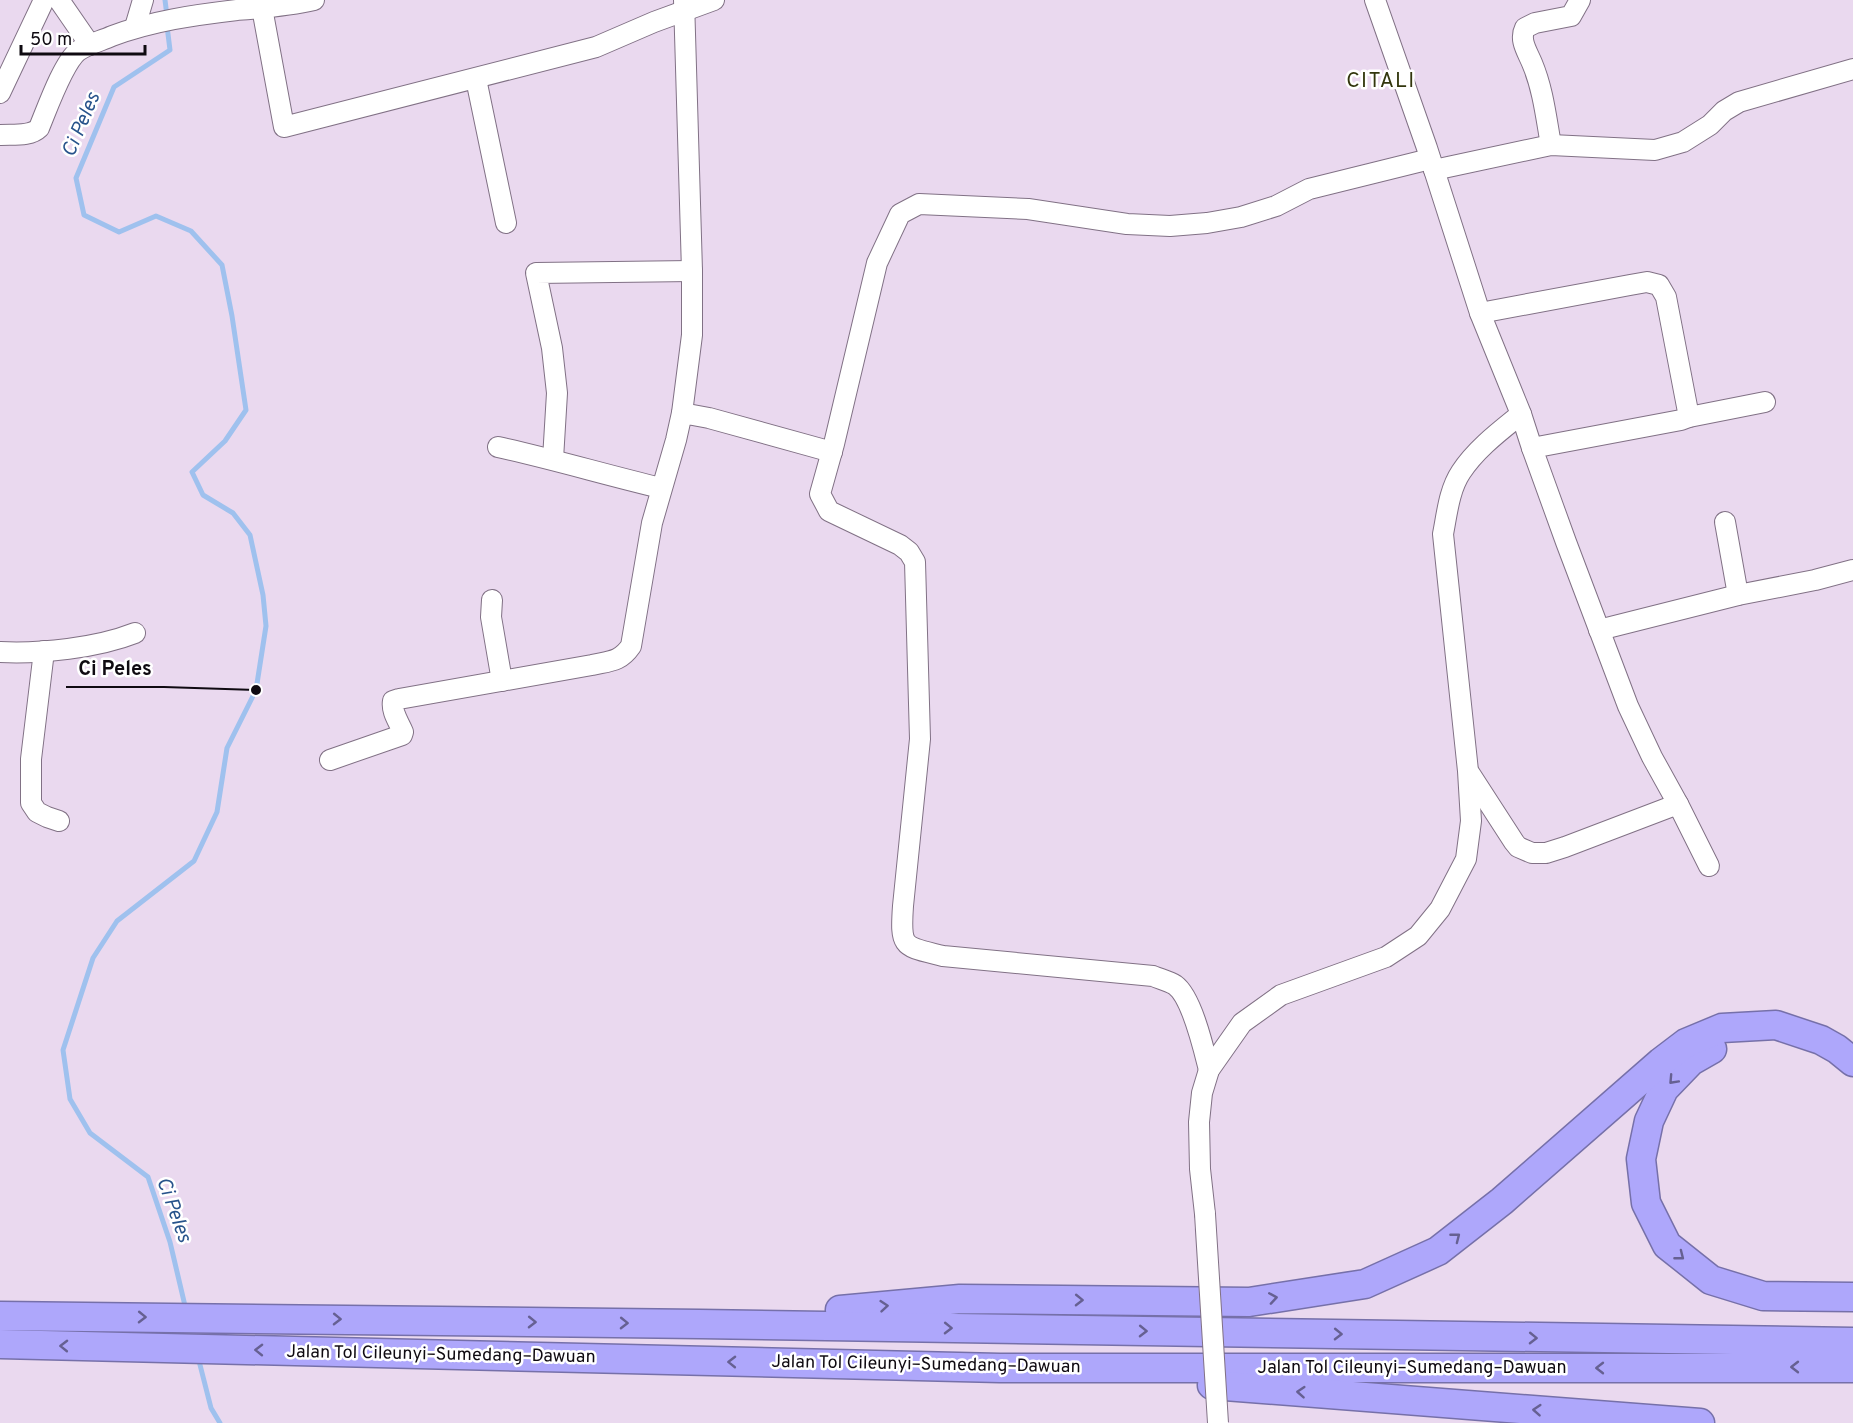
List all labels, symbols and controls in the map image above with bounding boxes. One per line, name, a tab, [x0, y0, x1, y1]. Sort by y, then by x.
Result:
scale bar	[21, 18, 146, 56]
text: 50 m	[30, 29, 72, 52]
district label: CITALI	[1346, 68, 1416, 95]
water label: Ci Peles	[57, 88, 108, 161]
callout: Ci Peles	[66, 649, 164, 687]
text: Ci Peles	[78, 657, 152, 683]
one-way arrow	[1669, 1073, 1680, 1084]
water label: Ci Peles	[149, 1174, 197, 1247]
one-way arrow	[1449, 1234, 1460, 1245]
one-way arrow	[1673, 1248, 1684, 1259]
one-way arrow	[1268, 1292, 1278, 1305]
one-way arrow	[1074, 1294, 1083, 1306]
one-way arrow	[879, 1300, 889, 1313]
one-way arrow	[138, 1311, 147, 1323]
one-way arrow	[333, 1313, 342, 1326]
one-way arrow	[528, 1316, 537, 1328]
one-way arrow	[619, 1317, 628, 1329]
one-way arrow	[943, 1322, 952, 1334]
one-way arrow	[1138, 1325, 1147, 1337]
one-way arrow	[1333, 1328, 1342, 1340]
one-way arrow	[1528, 1331, 1537, 1344]
one-way arrow	[60, 1340, 69, 1352]
street label: Jalan Tol Cileunyi–Sumedang–Dawuan	[286, 1341, 596, 1369]
one-way arrow	[255, 1344, 264, 1357]
street label: Jalan Tol Cileunyi–Sumedang–Dawuan	[771, 1351, 1081, 1379]
one-way arrow	[728, 1355, 737, 1368]
street label: Jalan Tol Cileunyi–Sumedang–Dawuan	[1257, 1357, 1567, 1380]
one-way arrow	[1790, 1361, 1799, 1373]
one-way arrow	[1595, 1362, 1604, 1374]
one-way arrow	[1297, 1386, 1306, 1399]
one-way arrow	[1533, 1404, 1542, 1417]

